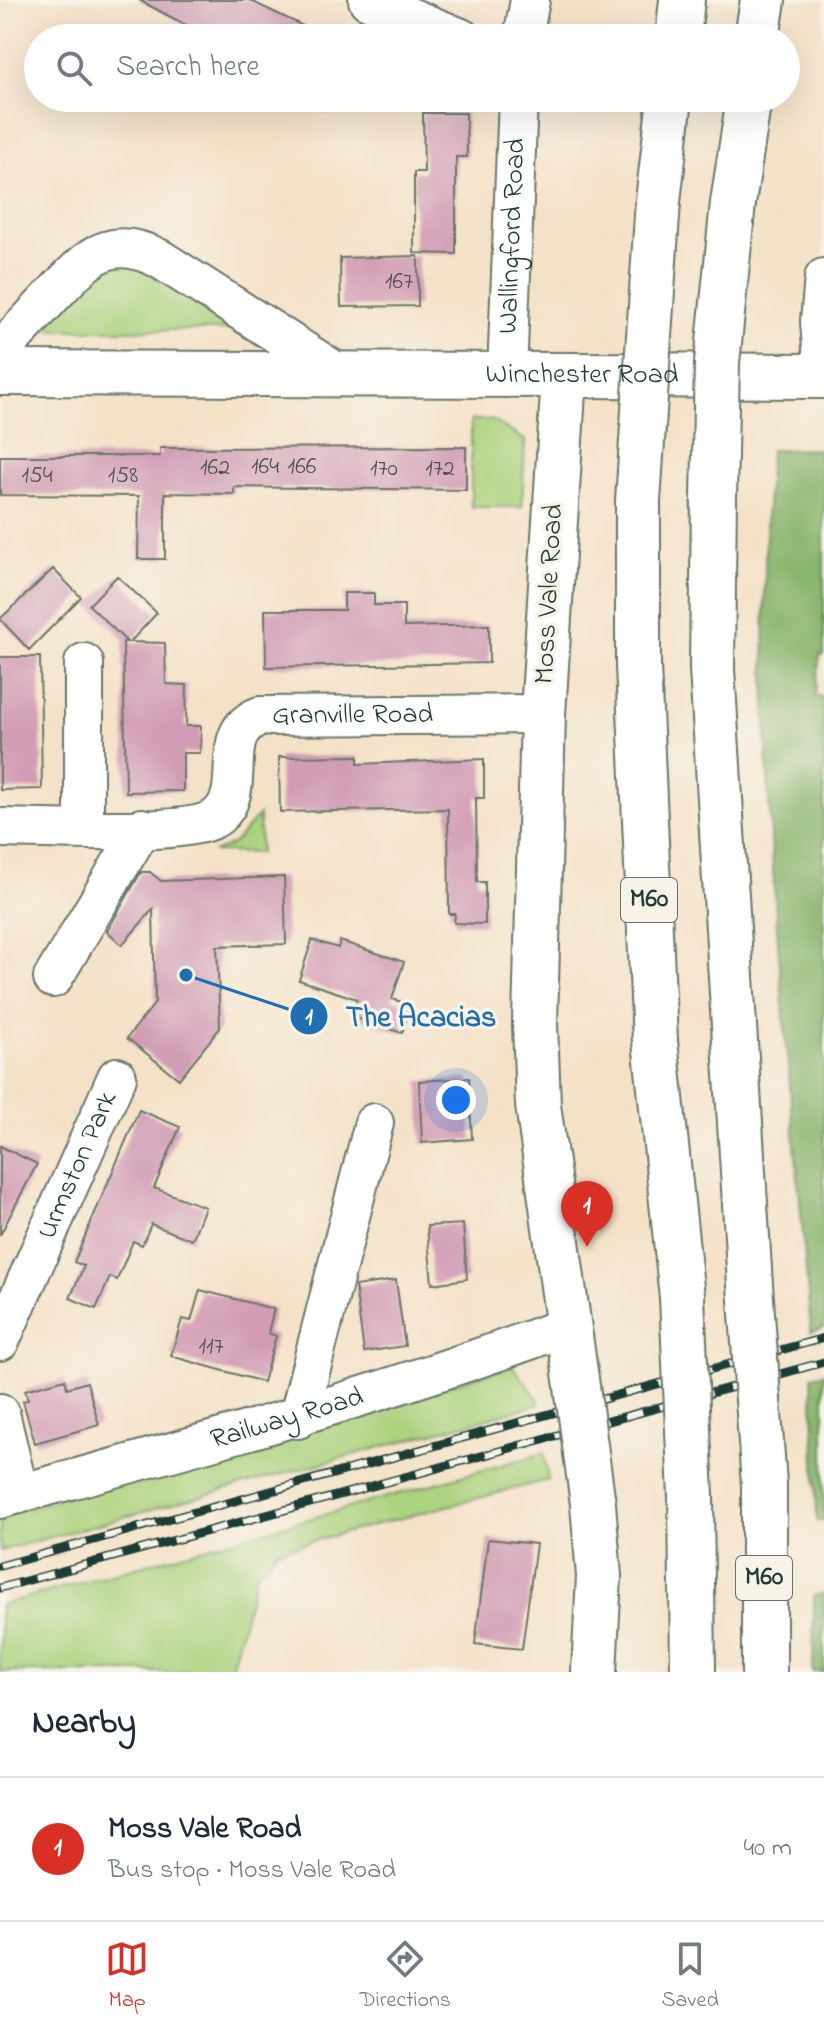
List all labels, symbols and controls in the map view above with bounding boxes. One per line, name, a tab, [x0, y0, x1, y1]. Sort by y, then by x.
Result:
search box	[24, 24, 800, 112]
icon: search	[52, 46, 96, 90]
text: Search here	[116, 46, 260, 90]
street label: Wallingford Road	[488, 137, 537, 335]
house number: 167	[385, 265, 413, 300]
street label: Winchester Road	[485, 354, 679, 396]
house number: 164	[251, 450, 279, 485]
house number: 166	[288, 450, 317, 485]
house number: 162	[200, 451, 230, 486]
house number: 170	[370, 452, 398, 487]
house number: 172	[425, 452, 455, 487]
house number: 154	[21, 459, 53, 494]
house number: 158	[108, 459, 138, 494]
street label: Moss Vale Road	[525, 503, 575, 685]
street label: Granville Road	[272, 694, 434, 736]
road number: M60	[621, 878, 677, 922]
callout: The Acacias	[289, 989, 512, 1043]
text: The Acacias	[346, 997, 496, 1041]
text: 1	[305, 1001, 313, 1036]
your location	[436, 1080, 476, 1120]
street label: Urmston Park	[27, 1084, 129, 1246]
pin: 1	[561, 1181, 613, 1247]
house number: 117	[198, 1330, 224, 1365]
street label: Railway Road	[206, 1376, 369, 1461]
road number: M60	[736, 1556, 792, 1600]
text: Nearby	[32, 1699, 136, 1749]
text: Moss Vale Road	[108, 1808, 301, 1852]
text: 1	[54, 1830, 62, 1868]
text: 40 m	[743, 1830, 792, 1868]
text: Bus stop · Moss Vale Road	[108, 1852, 396, 1890]
tab: Map	[105, 1937, 149, 2017]
tab: Directions	[360, 1937, 451, 2017]
tab: Saved	[661, 1937, 719, 2017]

